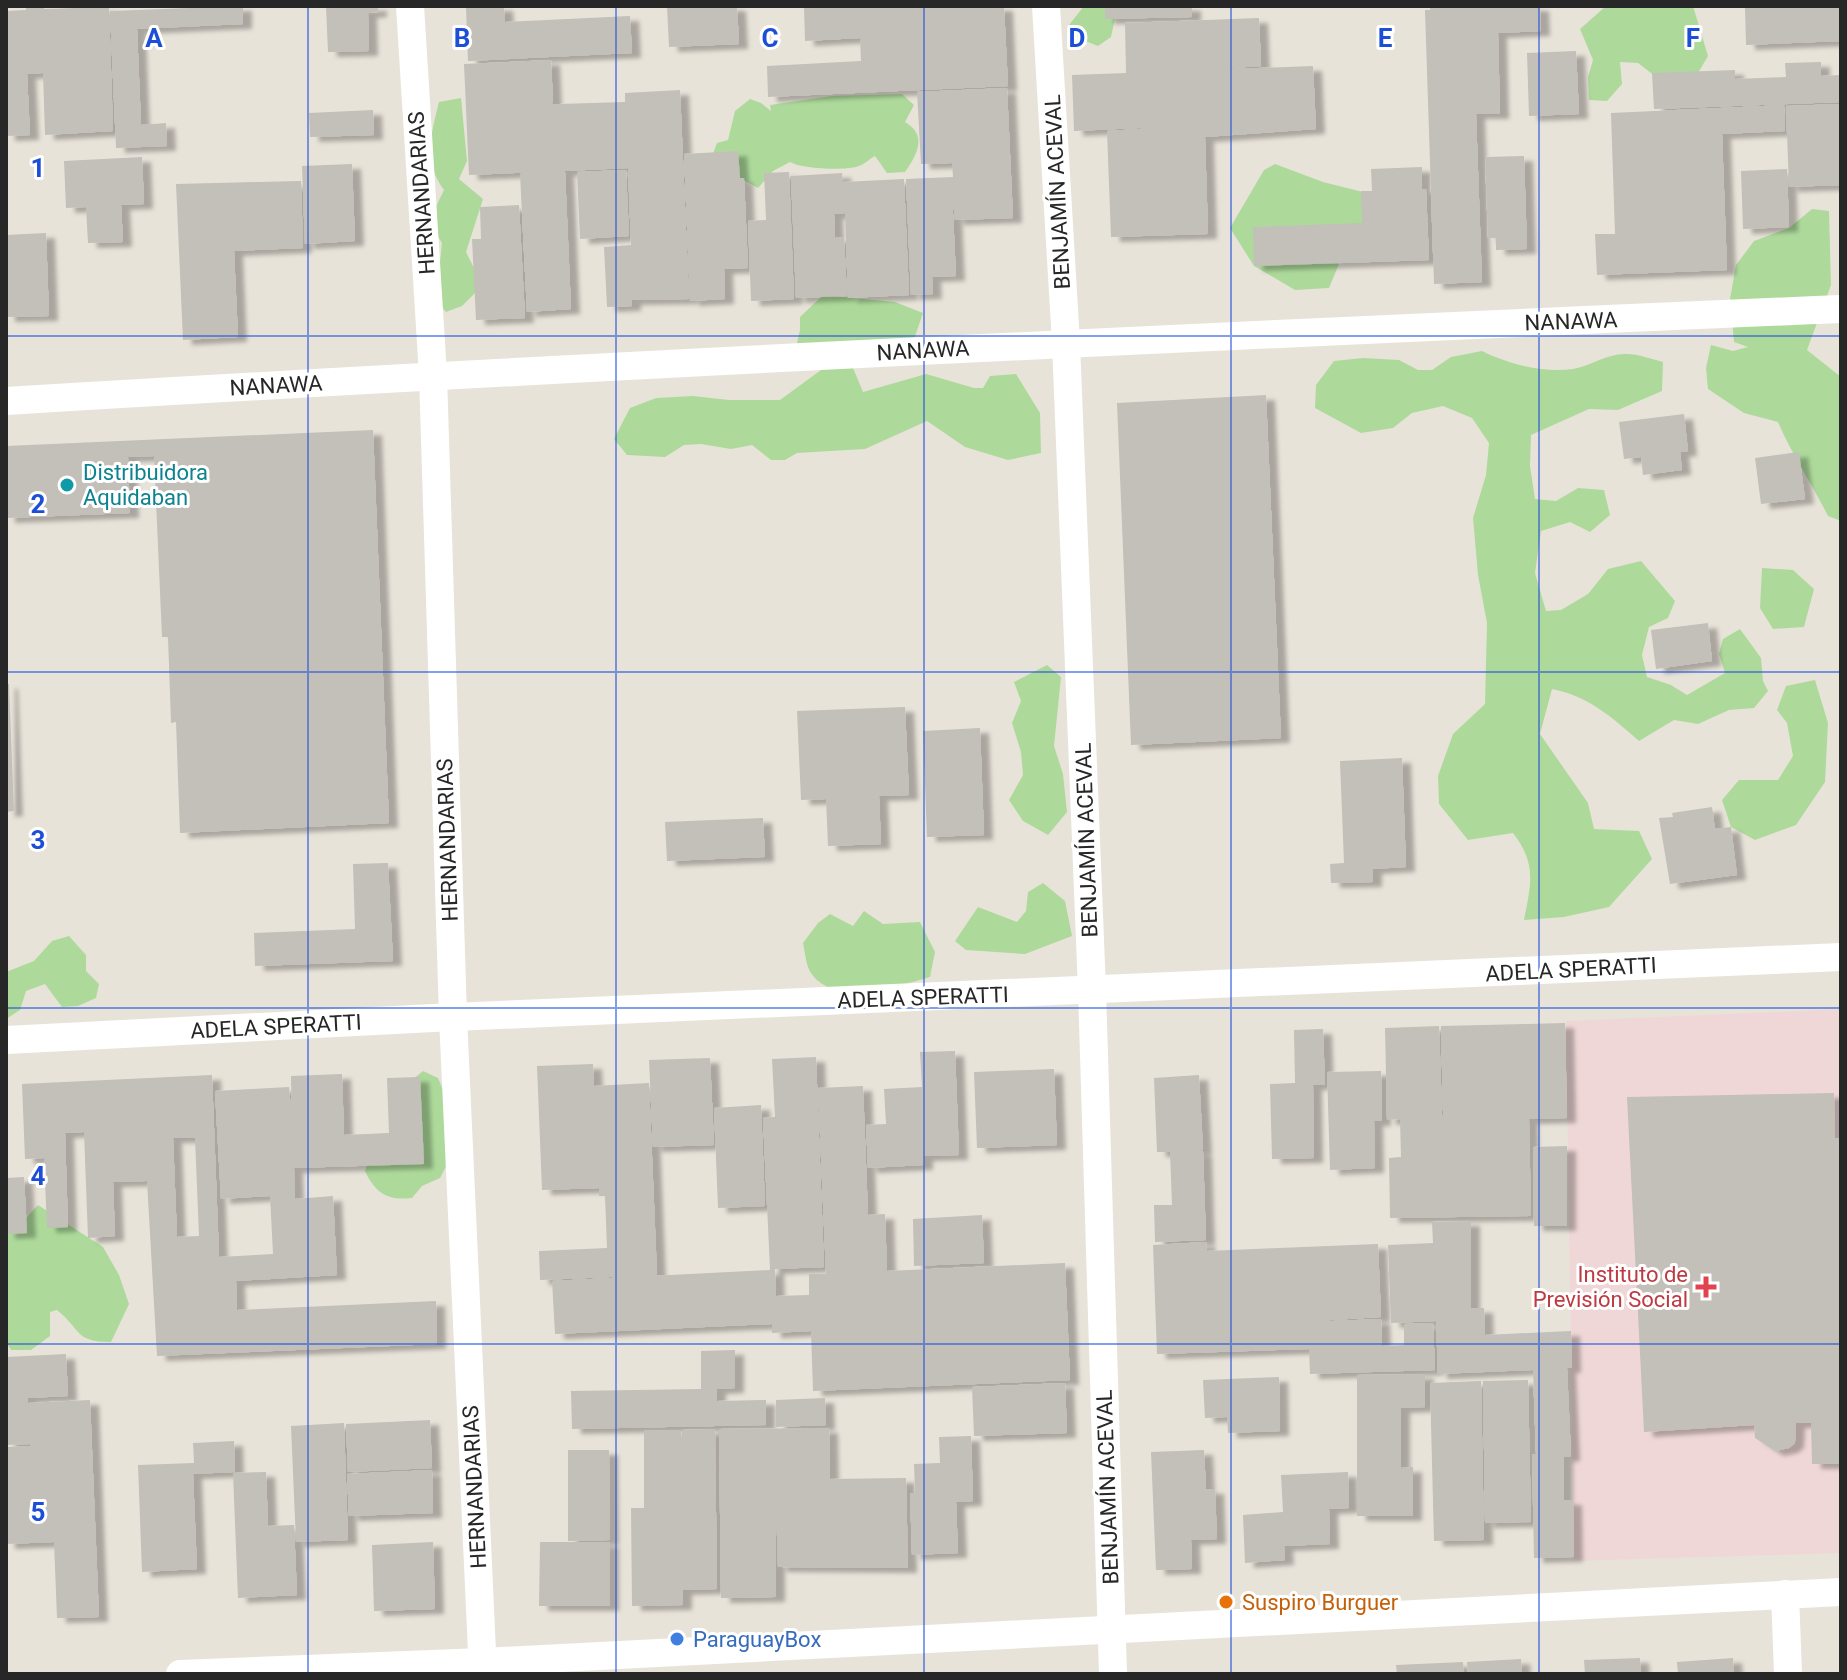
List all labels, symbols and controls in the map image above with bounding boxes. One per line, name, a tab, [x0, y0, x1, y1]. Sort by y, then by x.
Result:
text: A	[145, 23, 163, 53]
text: B	[454, 23, 470, 53]
text: C	[761, 23, 779, 53]
text: D	[1069, 23, 1085, 53]
text: E	[1378, 23, 1393, 53]
text: F	[1686, 23, 1700, 53]
street label: BENJAMÍN ACEVAL	[1040, 94, 1075, 290]
street label: HERNANDARIAS	[403, 111, 440, 275]
text: 1	[31, 153, 45, 183]
street label: NANAWA	[1524, 307, 1619, 336]
street label: NANAWA	[876, 336, 971, 365]
street label: NANAWA	[229, 371, 324, 400]
place label: Distribuidora Aquidaban	[83, 460, 208, 510]
marker: Distribuidora Aquidaban	[58, 476, 76, 494]
text: 2	[31, 489, 45, 519]
street label: BENJAMÍN ACEVAL	[1071, 742, 1102, 938]
street label: HERNANDARIAS	[432, 758, 463, 922]
text: 3	[31, 825, 45, 855]
street label: ADELA SPERATTI	[1485, 953, 1657, 986]
street label: ADELA SPERATTI	[837, 982, 1009, 1013]
street label: ADELA SPERATTI	[190, 1010, 362, 1043]
text: 4	[31, 1161, 46, 1191]
place label: Instituto de Previsión Social	[1533, 1262, 1688, 1312]
marker: Instituto de Previsión Social	[1695, 1276, 1717, 1298]
street label: BENJAMÍN ACEVAL	[1092, 1389, 1123, 1585]
street label: HERNANDARIAS	[458, 1405, 491, 1569]
text: 5	[31, 1497, 45, 1527]
place label: Suspiro Burguer	[1242, 1590, 1399, 1615]
marker: Suspiro Burguer	[1217, 1593, 1235, 1611]
place label: ParaguayBox	[693, 1627, 821, 1652]
marker: ParaguayBox	[668, 1630, 686, 1648]

